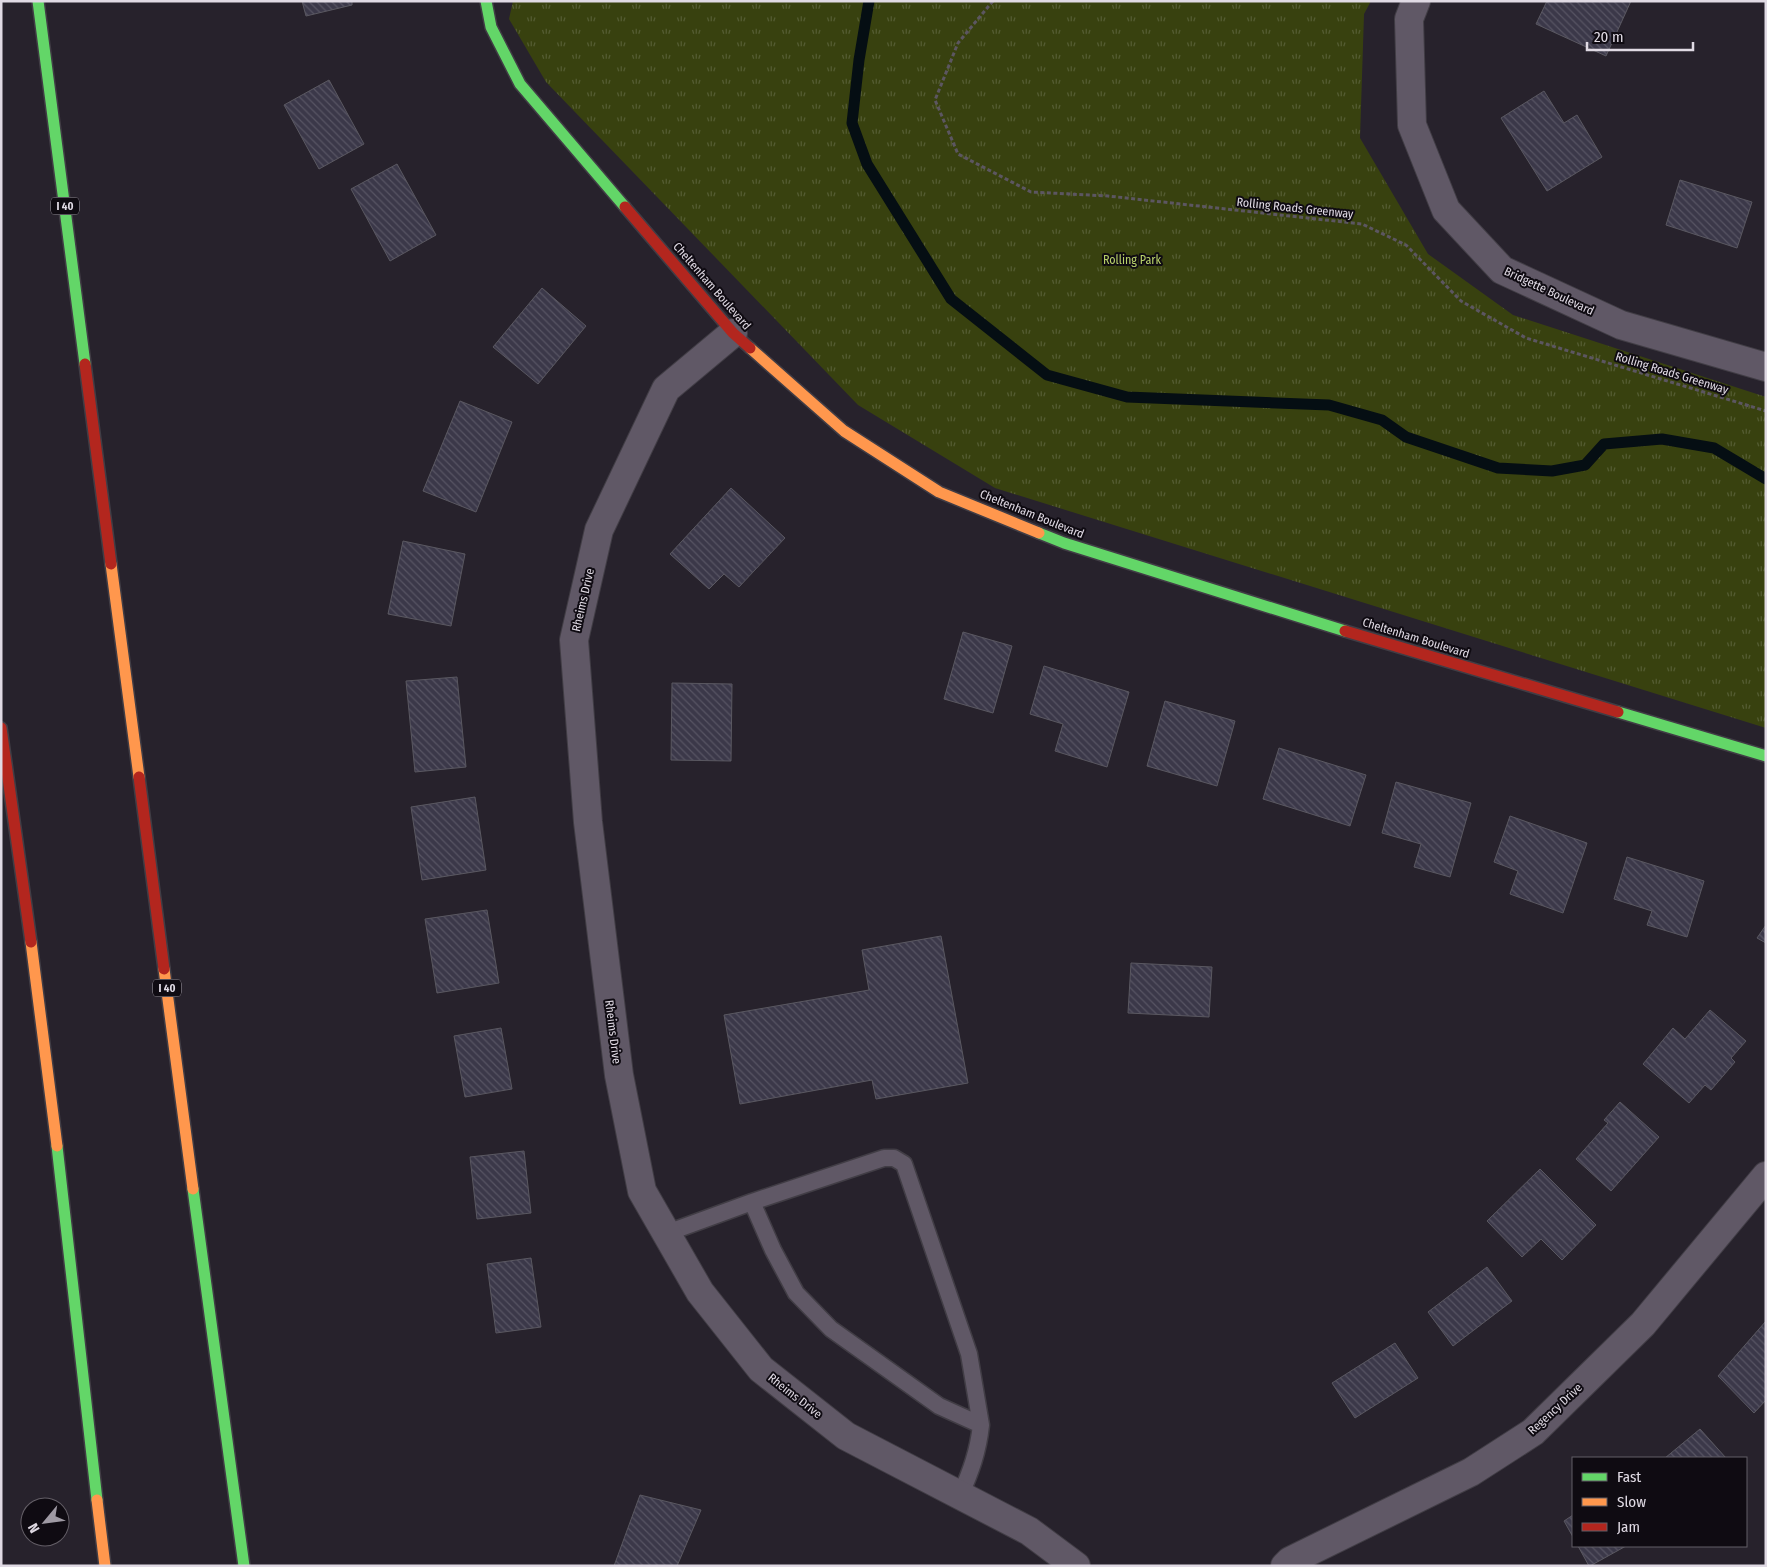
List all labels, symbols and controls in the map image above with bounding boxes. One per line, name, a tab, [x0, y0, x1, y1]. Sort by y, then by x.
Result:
scale bar	[1587, 20, 1693, 52]
text: 20 m	[1594, 28, 1624, 46]
street label: Rolling Roads Greenway	[1236, 195, 1355, 221]
road number: I 40	[51, 198, 79, 215]
street label: Cheltenham Boulevard	[670, 239, 754, 333]
park label: Rolling Park	[1103, 253, 1161, 267]
street label: Bridgette Boulevard	[1502, 264, 1596, 318]
street label: Rolling Roads Greenway	[1614, 349, 1731, 397]
street label: Cheltenham Boulevard	[978, 487, 1086, 541]
street label: Rheims Drive	[569, 567, 597, 633]
street label: Cheltenham Boulevard	[1361, 615, 1471, 661]
road number: I 40	[153, 980, 181, 996]
street label: Rheims Drive	[602, 999, 624, 1065]
street label: Rheims Drive	[765, 1371, 825, 1421]
street label: Regency Drive	[1525, 1380, 1585, 1438]
legend	[1572, 1457, 1747, 1547]
text: Fast	[1617, 1468, 1641, 1486]
text: Slow	[1617, 1493, 1646, 1511]
north arrow	[20, 1497, 70, 1547]
text: Jam	[1617, 1518, 1640, 1536]
text: N	[25, 1520, 44, 1536]

